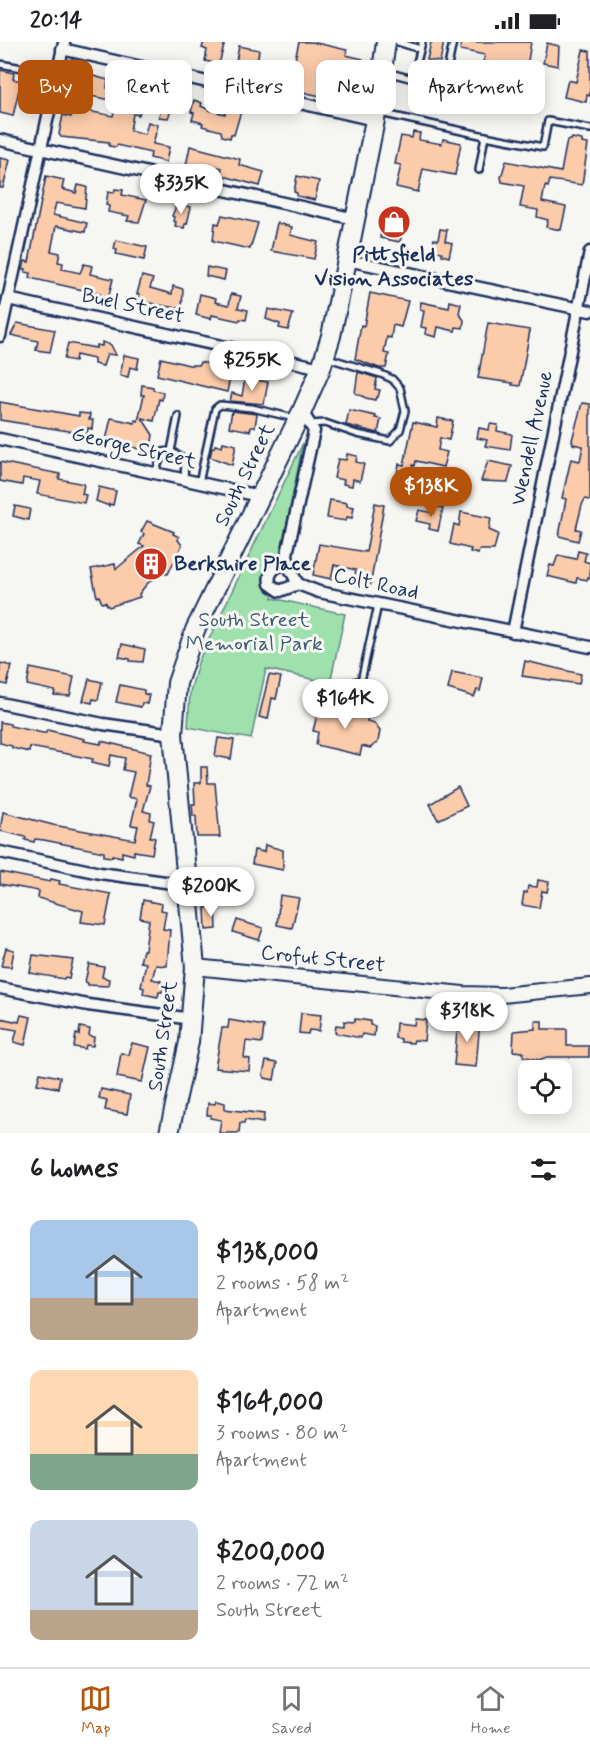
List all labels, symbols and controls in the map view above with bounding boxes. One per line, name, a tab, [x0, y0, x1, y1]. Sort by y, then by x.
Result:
text: 20:14	[30, 7, 82, 35]
chip: Buy	[18, 60, 93, 114]
chip: Rent	[105, 60, 192, 114]
chip: Filters	[204, 60, 304, 114]
chip: New	[316, 60, 396, 114]
chip: Apartment	[408, 60, 545, 114]
pin: $335K	[139, 164, 223, 215]
text: $335K	[154, 170, 208, 197]
shop icon: Pittsfield Vision Associates	[376, 204, 412, 240]
place label: Pittsfield Vision Associates	[315, 241, 474, 293]
street label: Buel Street	[79, 281, 187, 331]
pin: $255K	[210, 341, 294, 392]
text: $255K	[223, 347, 281, 374]
street label: Wendell Avenue	[504, 368, 560, 508]
street label: South Street	[208, 418, 282, 531]
street label: George Street	[68, 420, 200, 477]
pin: $138K	[389, 467, 473, 518]
text: $138K	[404, 473, 458, 500]
building icon: Berkshire Place	[133, 546, 169, 582]
place label: Berkshire Place	[174, 550, 311, 578]
street label: Colt Road	[331, 561, 421, 607]
park label: South Street Memorial Park	[185, 606, 323, 658]
pin: $164K	[303, 679, 387, 730]
text: $164K	[316, 685, 374, 712]
pin: $200K	[169, 867, 253, 918]
text: $200K	[181, 873, 241, 900]
street label: Crofut Street	[259, 939, 387, 979]
street label: South Street	[141, 978, 185, 1093]
pin: $318K	[425, 992, 509, 1043]
text: $318K	[440, 998, 494, 1025]
map controls	[518, 1060, 572, 1114]
button: locate	[518, 1060, 572, 1114]
text: 6 homes	[30, 1152, 118, 1186]
icon: filters	[527, 1153, 560, 1186]
text: $138,000	[216, 1236, 319, 1270]
icon: home	[78, 1244, 150, 1316]
text: 2 rooms · 58 m²	[216, 1270, 349, 1297]
text: Apartment	[216, 1297, 307, 1324]
text: $164,000	[216, 1386, 323, 1420]
icon: home	[78, 1394, 150, 1466]
text: 3 rooms · 80 m²	[216, 1420, 348, 1447]
text: Apartment	[216, 1447, 307, 1474]
text: $200,000	[216, 1536, 325, 1570]
icon: home	[78, 1544, 150, 1616]
text: 2 rooms · 72 m²	[216, 1570, 349, 1597]
text: South Street	[216, 1597, 322, 1624]
tab: Map	[79, 1682, 112, 1739]
tab: Saved	[271, 1682, 312, 1739]
tab: Home	[471, 1682, 511, 1739]

